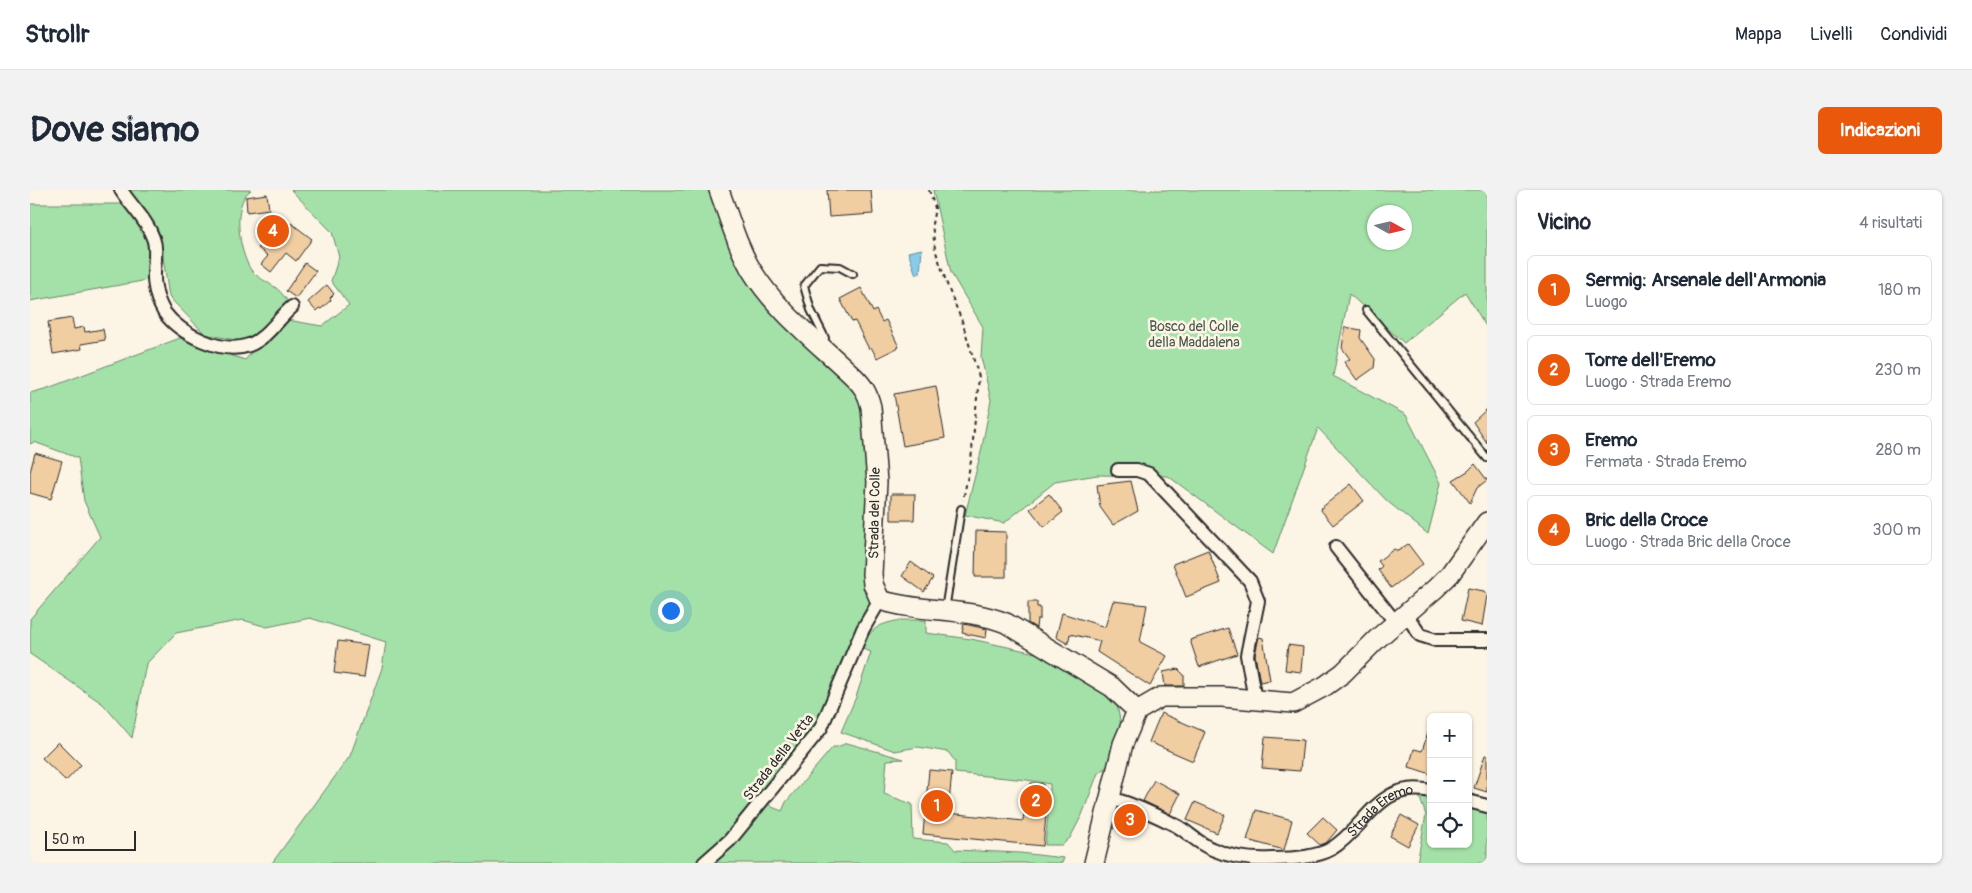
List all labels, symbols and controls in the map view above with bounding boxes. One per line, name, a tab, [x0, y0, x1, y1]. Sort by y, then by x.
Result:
text: Strollr	[25, 20, 90, 49]
text: Mappa	[1735, 23, 1782, 46]
text: Livelli	[1810, 23, 1852, 46]
text: Condividi	[1880, 23, 1947, 46]
button: Indicazioni	[1818, 107, 1942, 154]
text: Dove siamo	[30, 108, 199, 152]
north arrow	[1367, 205, 1412, 250]
text: Vicino	[1537, 209, 1591, 236]
pin: 4	[257, 212, 289, 250]
text: 4 risultati	[1859, 213, 1922, 233]
text: Sermig: Arsenale dell'Armonia	[1585, 268, 1826, 292]
text: 1	[1551, 280, 1557, 300]
text: 180 m	[1878, 280, 1921, 300]
text: Luogo	[1585, 292, 1627, 312]
park label: Bosco del Colle della Maddalena	[1148, 318, 1240, 351]
text: Torre dell'Eremo	[1585, 348, 1716, 372]
text: 2	[1550, 360, 1558, 380]
text: 230 m	[1875, 360, 1921, 380]
text: Luogo · Strada Eremo	[1585, 372, 1731, 392]
text: Eremo	[1585, 428, 1638, 452]
text: 3	[1550, 440, 1558, 460]
text: 280 m	[1875, 440, 1921, 460]
text: Fermata · Strada Eremo	[1585, 452, 1747, 472]
street label: Strada del Colle	[865, 467, 884, 559]
text: Bric della Croce	[1585, 508, 1708, 532]
text: 4	[1549, 520, 1559, 540]
text: 300 m	[1873, 520, 1921, 540]
text: Luogo · Strada Bric della Croce	[1585, 532, 1791, 552]
your location	[658, 598, 684, 624]
street label: Strada della Vetta	[739, 711, 817, 804]
map controls	[1427, 713, 1472, 848]
button: +	[1427, 713, 1472, 758]
button: −	[1427, 758, 1472, 803]
street label: Strada Eremo	[1343, 781, 1414, 841]
pin: 2	[1020, 782, 1052, 820]
pin: 1	[921, 787, 953, 825]
pin: 3	[1114, 801, 1146, 839]
button: locate	[1427, 803, 1472, 848]
scale bar	[45, 828, 136, 851]
text: 50 m	[52, 831, 85, 848]

